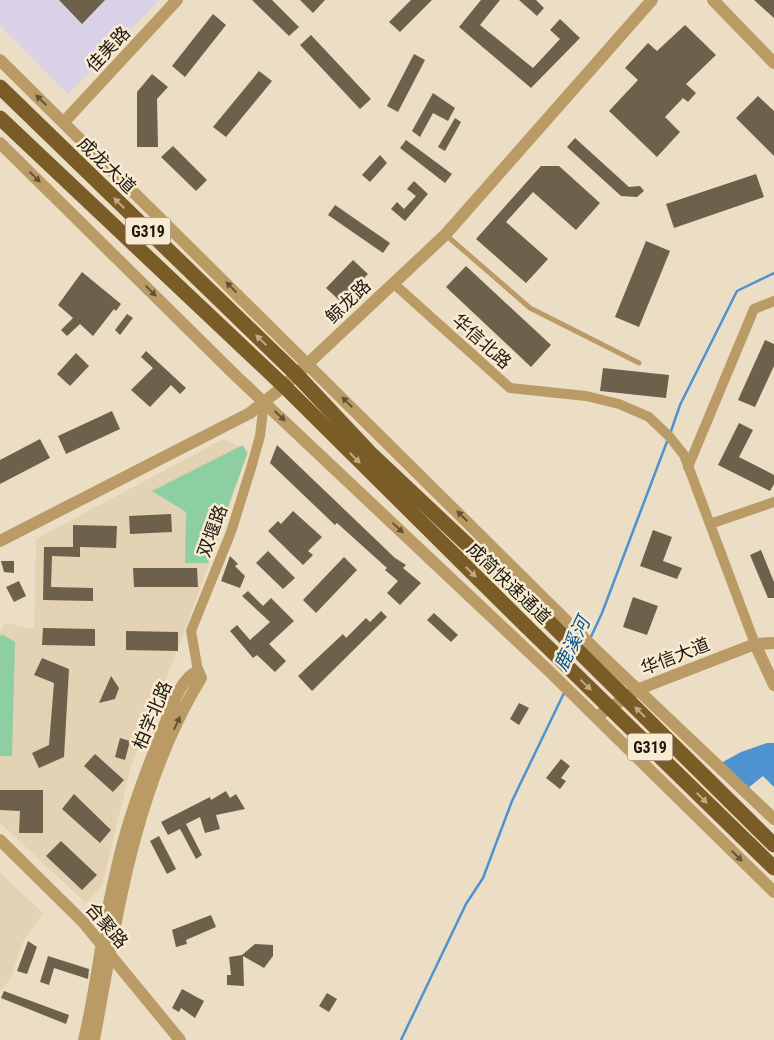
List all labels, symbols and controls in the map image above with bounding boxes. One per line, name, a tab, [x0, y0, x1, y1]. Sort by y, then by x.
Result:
street label: 佳美路	[82, 22, 134, 76]
one-way arrow	[35, 94, 47, 106]
street label: 成龙大道	[74, 132, 140, 198]
one-way arrow	[29, 171, 41, 183]
one-way arrow	[113, 197, 125, 209]
road number: G319	[126, 218, 170, 245]
street label: 鲸龙路	[321, 275, 375, 327]
one-way arrow	[225, 282, 237, 294]
one-way arrow	[145, 285, 157, 297]
street label: 华信北路	[448, 309, 516, 373]
one-way arrow	[255, 334, 267, 346]
one-way arrow	[341, 396, 353, 408]
one-way arrow	[273, 410, 285, 422]
one-way arrow	[349, 452, 361, 464]
street label: 双堰路	[193, 502, 231, 560]
one-way arrow	[456, 510, 468, 522]
one-way arrow	[391, 522, 403, 534]
street label: 成简快速通道	[463, 538, 555, 628]
one-way arrow	[465, 566, 477, 578]
water label: 鹿溪河	[549, 610, 597, 675]
street label: 华信大道	[638, 633, 712, 679]
street label: 柏学北路	[128, 678, 176, 752]
one-way arrow	[580, 678, 592, 690]
one-way arrow	[634, 706, 646, 718]
one-way arrow	[174, 716, 182, 730]
road number: G319	[628, 734, 672, 760]
one-way arrow	[696, 792, 708, 804]
one-way arrow	[731, 850, 743, 862]
street label: 合聚路	[81, 898, 133, 952]

